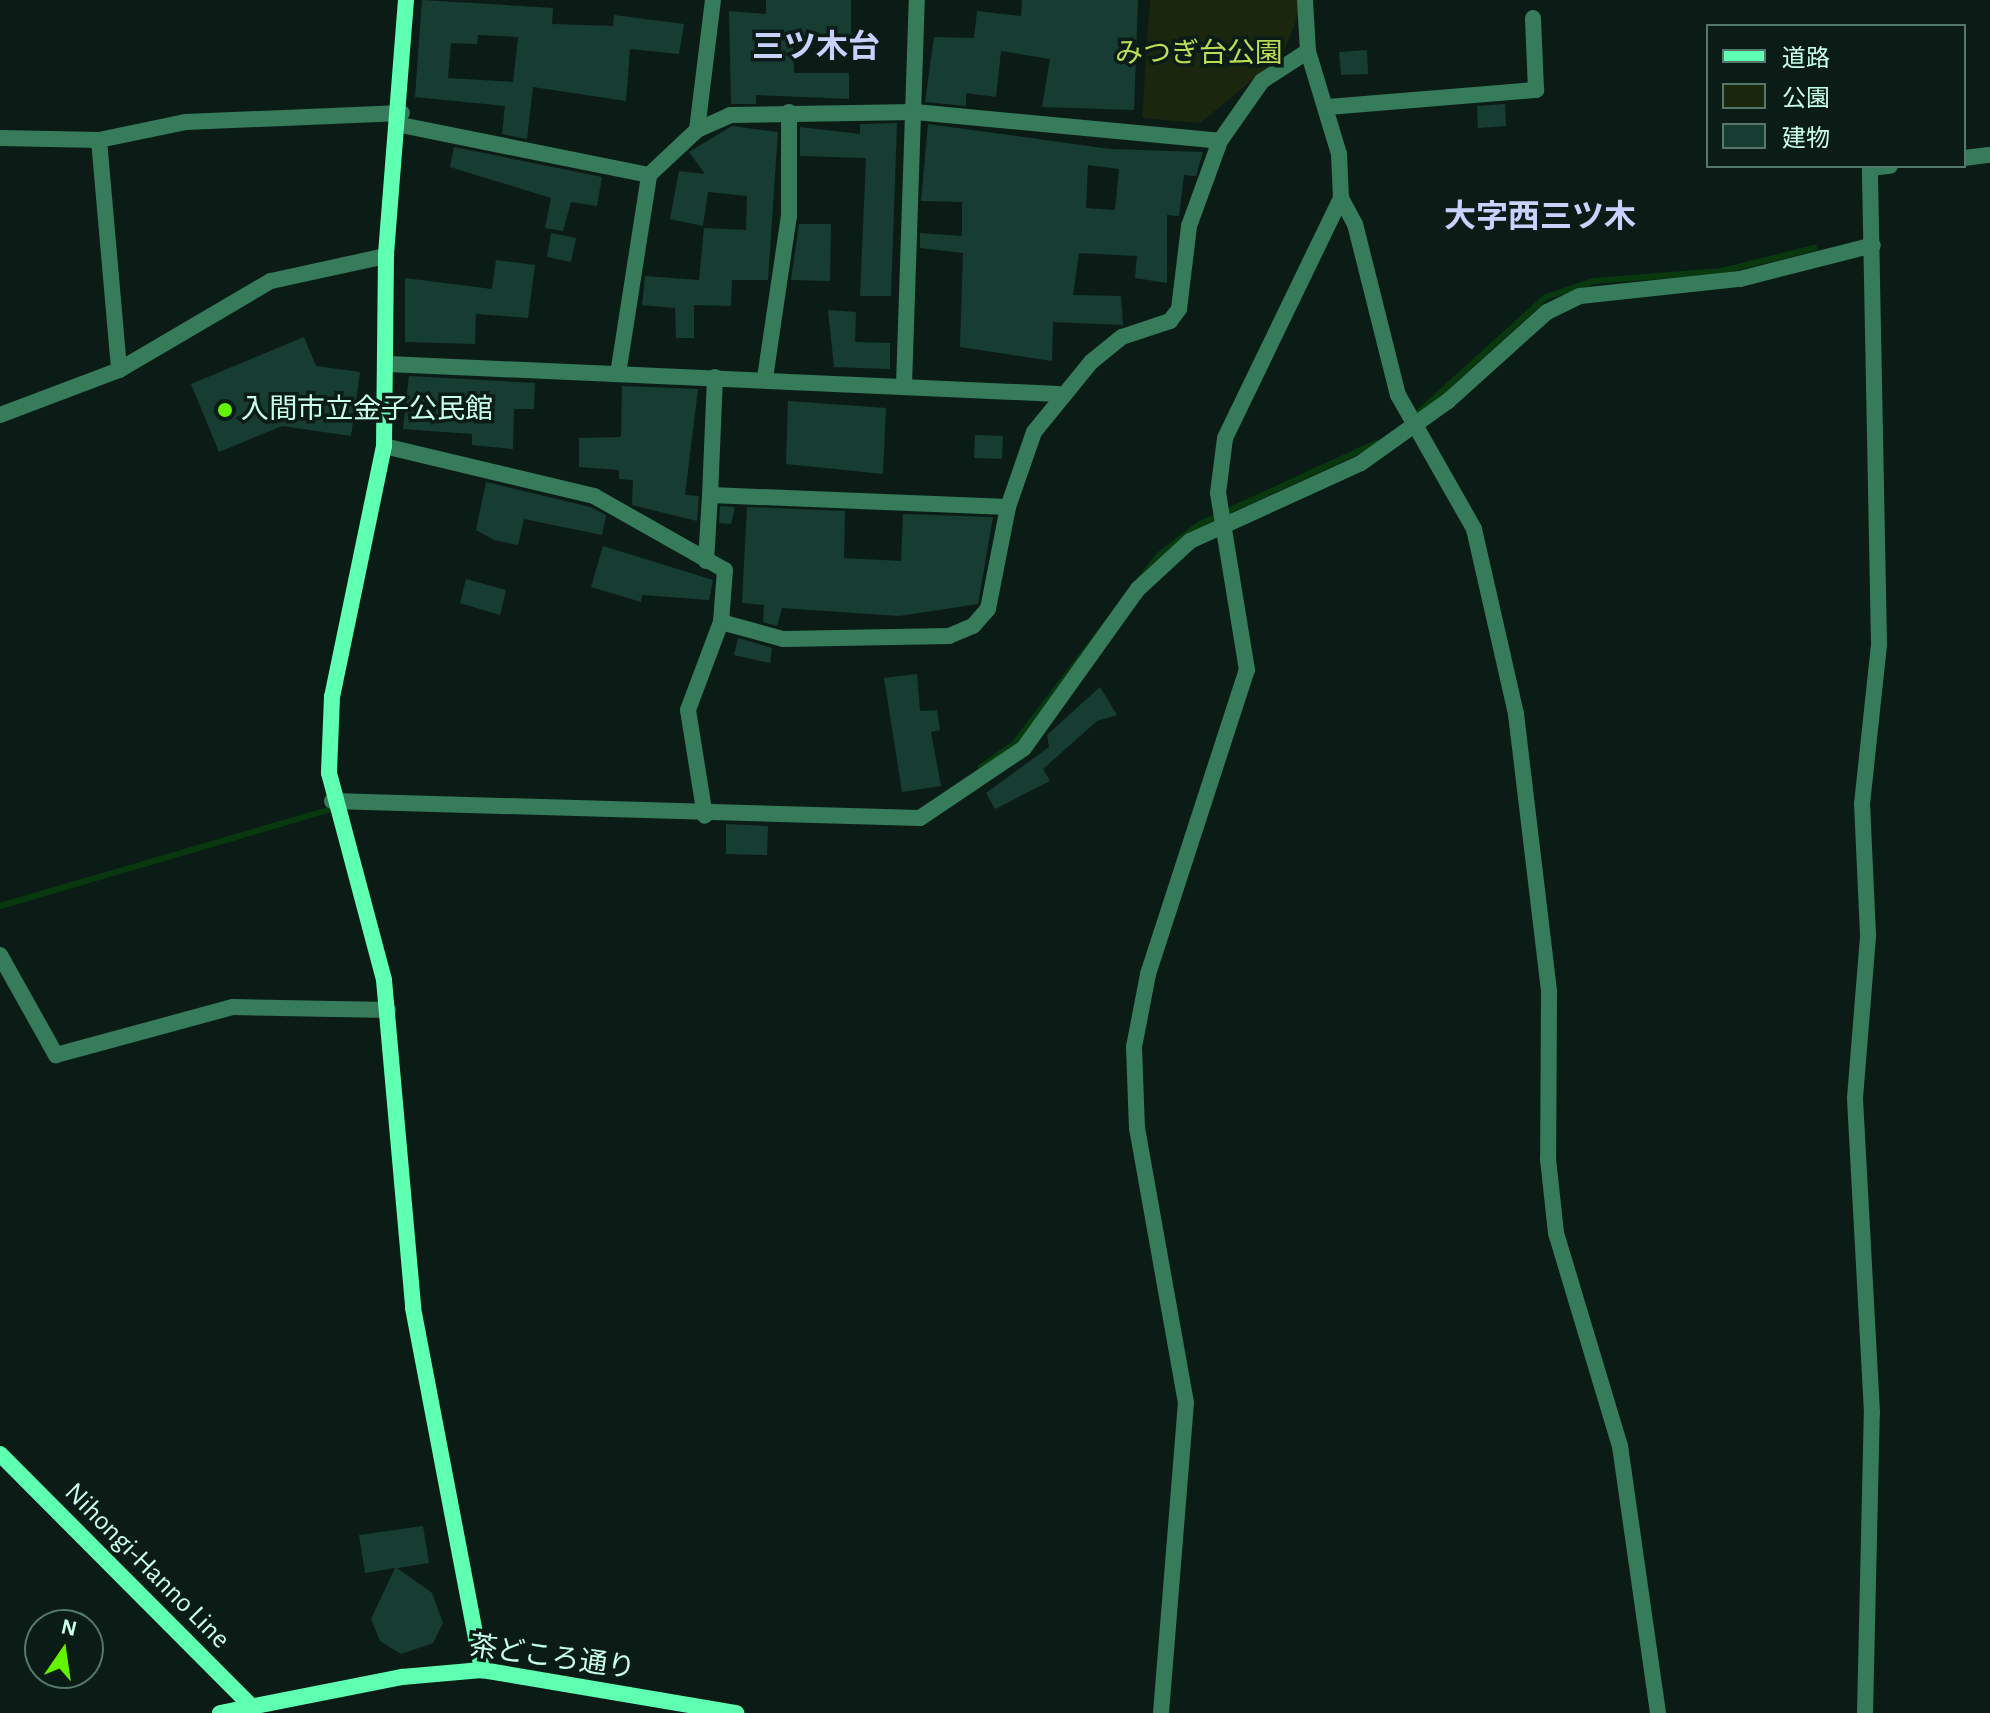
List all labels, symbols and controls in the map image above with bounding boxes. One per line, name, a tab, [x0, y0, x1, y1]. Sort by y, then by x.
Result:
legend	[1706, 24, 1966, 168]
district label: 三ツ木台	[752, 28, 880, 66]
park label: みつぎ台公園	[1115, 37, 1283, 71]
text: 道路	[1782, 47, 1830, 71]
text: 公園	[1782, 87, 1830, 111]
text: 建物	[1782, 127, 1830, 151]
district label: 大字西三ツ木	[1444, 198, 1636, 236]
place label: 入間市立金子公民館	[241, 393, 493, 427]
marker: 入間市立金子公民館	[216, 401, 234, 419]
street label: Nihongi-Hanno Line	[57, 1476, 237, 1656]
north arrow	[24, 1609, 104, 1689]
street label: 茶どころ通り	[466, 1630, 638, 1686]

